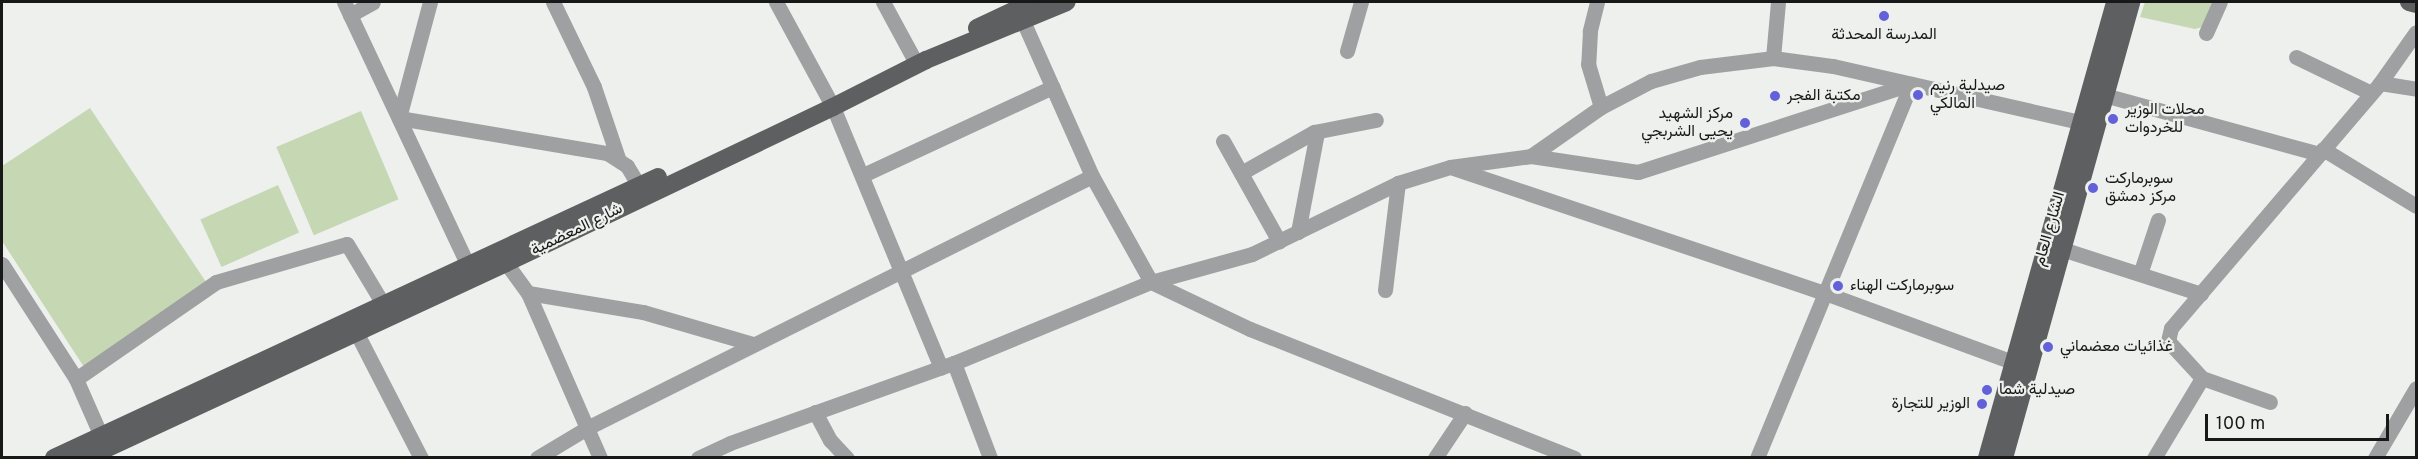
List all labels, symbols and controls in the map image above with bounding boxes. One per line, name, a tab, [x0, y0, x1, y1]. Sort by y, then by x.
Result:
marker: المدرسة المحدثة	[1877, 9, 1891, 23]
place label: المدرسة المحدثة	[1831, 25, 1937, 45]
place label: صيدلية رنيم المالكي	[1930, 76, 2005, 114]
place label: مكتبة الفجر	[1787, 86, 1860, 106]
marker: صيدلية رنيم المالكي	[1911, 88, 1925, 102]
marker: مكتبة الفجر	[1768, 89, 1782, 103]
place label: محلات الوزير للخردوات	[2125, 100, 2204, 138]
place label: مركز الشهيد يحيى الشربجي	[1641, 104, 1733, 142]
marker: محلات الوزير للخردوات	[2106, 112, 2120, 126]
marker: مركز الشهيد يحيى الشربجي	[1738, 116, 1752, 130]
place label: سوبرماركت مركز دمشق	[2105, 169, 2176, 207]
marker: سوبرماركت مركز دمشق	[2086, 181, 2100, 195]
street label: الشارع العام	[2030, 190, 2070, 268]
street label: شارع المعضمية	[528, 200, 626, 260]
place label: سوبرماركت الهناء	[1850, 276, 1954, 296]
marker: سوبرماركت الهناء	[1831, 279, 1845, 293]
place label: غذائيات معضماني	[2060, 337, 2173, 357]
marker: غذائيات معضماني	[2041, 340, 2055, 354]
place label: صيدلية شما	[1999, 380, 2075, 400]
marker: صيدلية شما	[1980, 383, 1994, 397]
place label: الوزير للتجارة	[1891, 394, 1970, 414]
marker: الوزير للتجارة	[1975, 397, 1989, 411]
scale bar	[2208, 402, 2392, 440]
text: 100 m	[2216, 413, 2265, 436]

